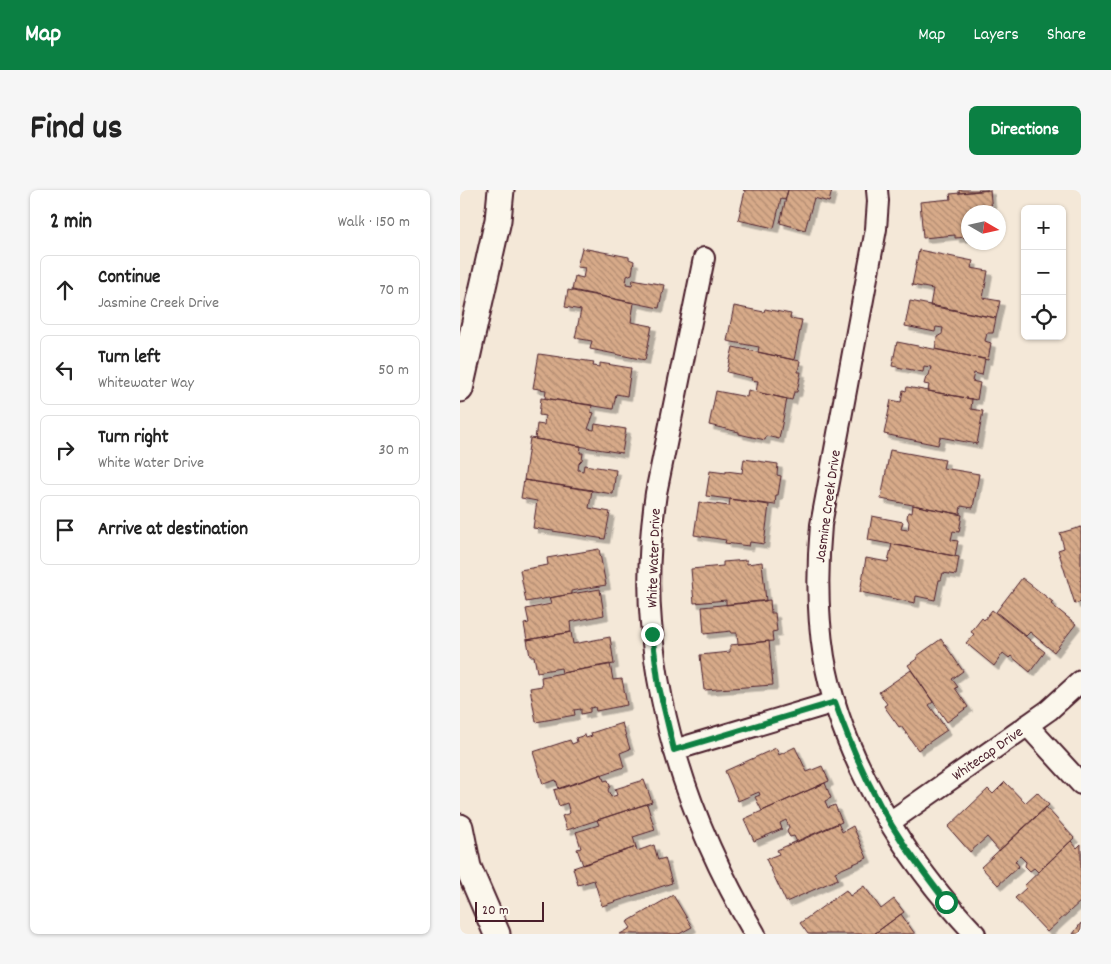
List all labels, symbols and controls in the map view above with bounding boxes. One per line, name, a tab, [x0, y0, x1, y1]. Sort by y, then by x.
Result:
text: Map	[25, 18, 61, 52]
text: Map	[918, 23, 945, 48]
text: Layers	[973, 23, 1019, 48]
text: Share	[1047, 23, 1086, 48]
text: Find us	[30, 105, 122, 155]
button: Directions	[969, 106, 1081, 155]
north arrow	[961, 205, 1006, 250]
map controls	[1021, 205, 1066, 340]
button: +	[1021, 205, 1066, 250]
text: 2 min	[50, 208, 92, 238]
text: Walk · 150 m	[338, 211, 410, 234]
button: −	[1021, 250, 1066, 295]
text: Continue	[98, 265, 160, 292]
icon: ahead	[51, 276, 79, 304]
text: 70 m	[379, 279, 409, 302]
text: Jasmine Creek Drive	[98, 292, 219, 315]
button: locate	[1021, 295, 1066, 340]
text: Turn left	[98, 345, 161, 372]
icon: left	[51, 356, 79, 384]
text: 50 m	[378, 359, 409, 382]
text: Whitewater Way	[98, 372, 194, 395]
text: Turn right	[98, 425, 169, 452]
icon: right	[51, 436, 79, 464]
text: 30 m	[379, 439, 409, 462]
street label: Jasmine Creek Drive	[810, 448, 848, 564]
text: White Water Drive	[98, 452, 204, 475]
street label: White Water Drive	[642, 508, 668, 608]
icon: arrive	[51, 516, 79, 544]
text: Arrive at destination	[98, 517, 248, 544]
route end	[641, 623, 664, 646]
street label: Whitecap Drive	[948, 722, 1029, 787]
route start	[935, 891, 958, 914]
scale bar	[475, 899, 544, 922]
text: 20 m	[482, 901, 509, 921]

